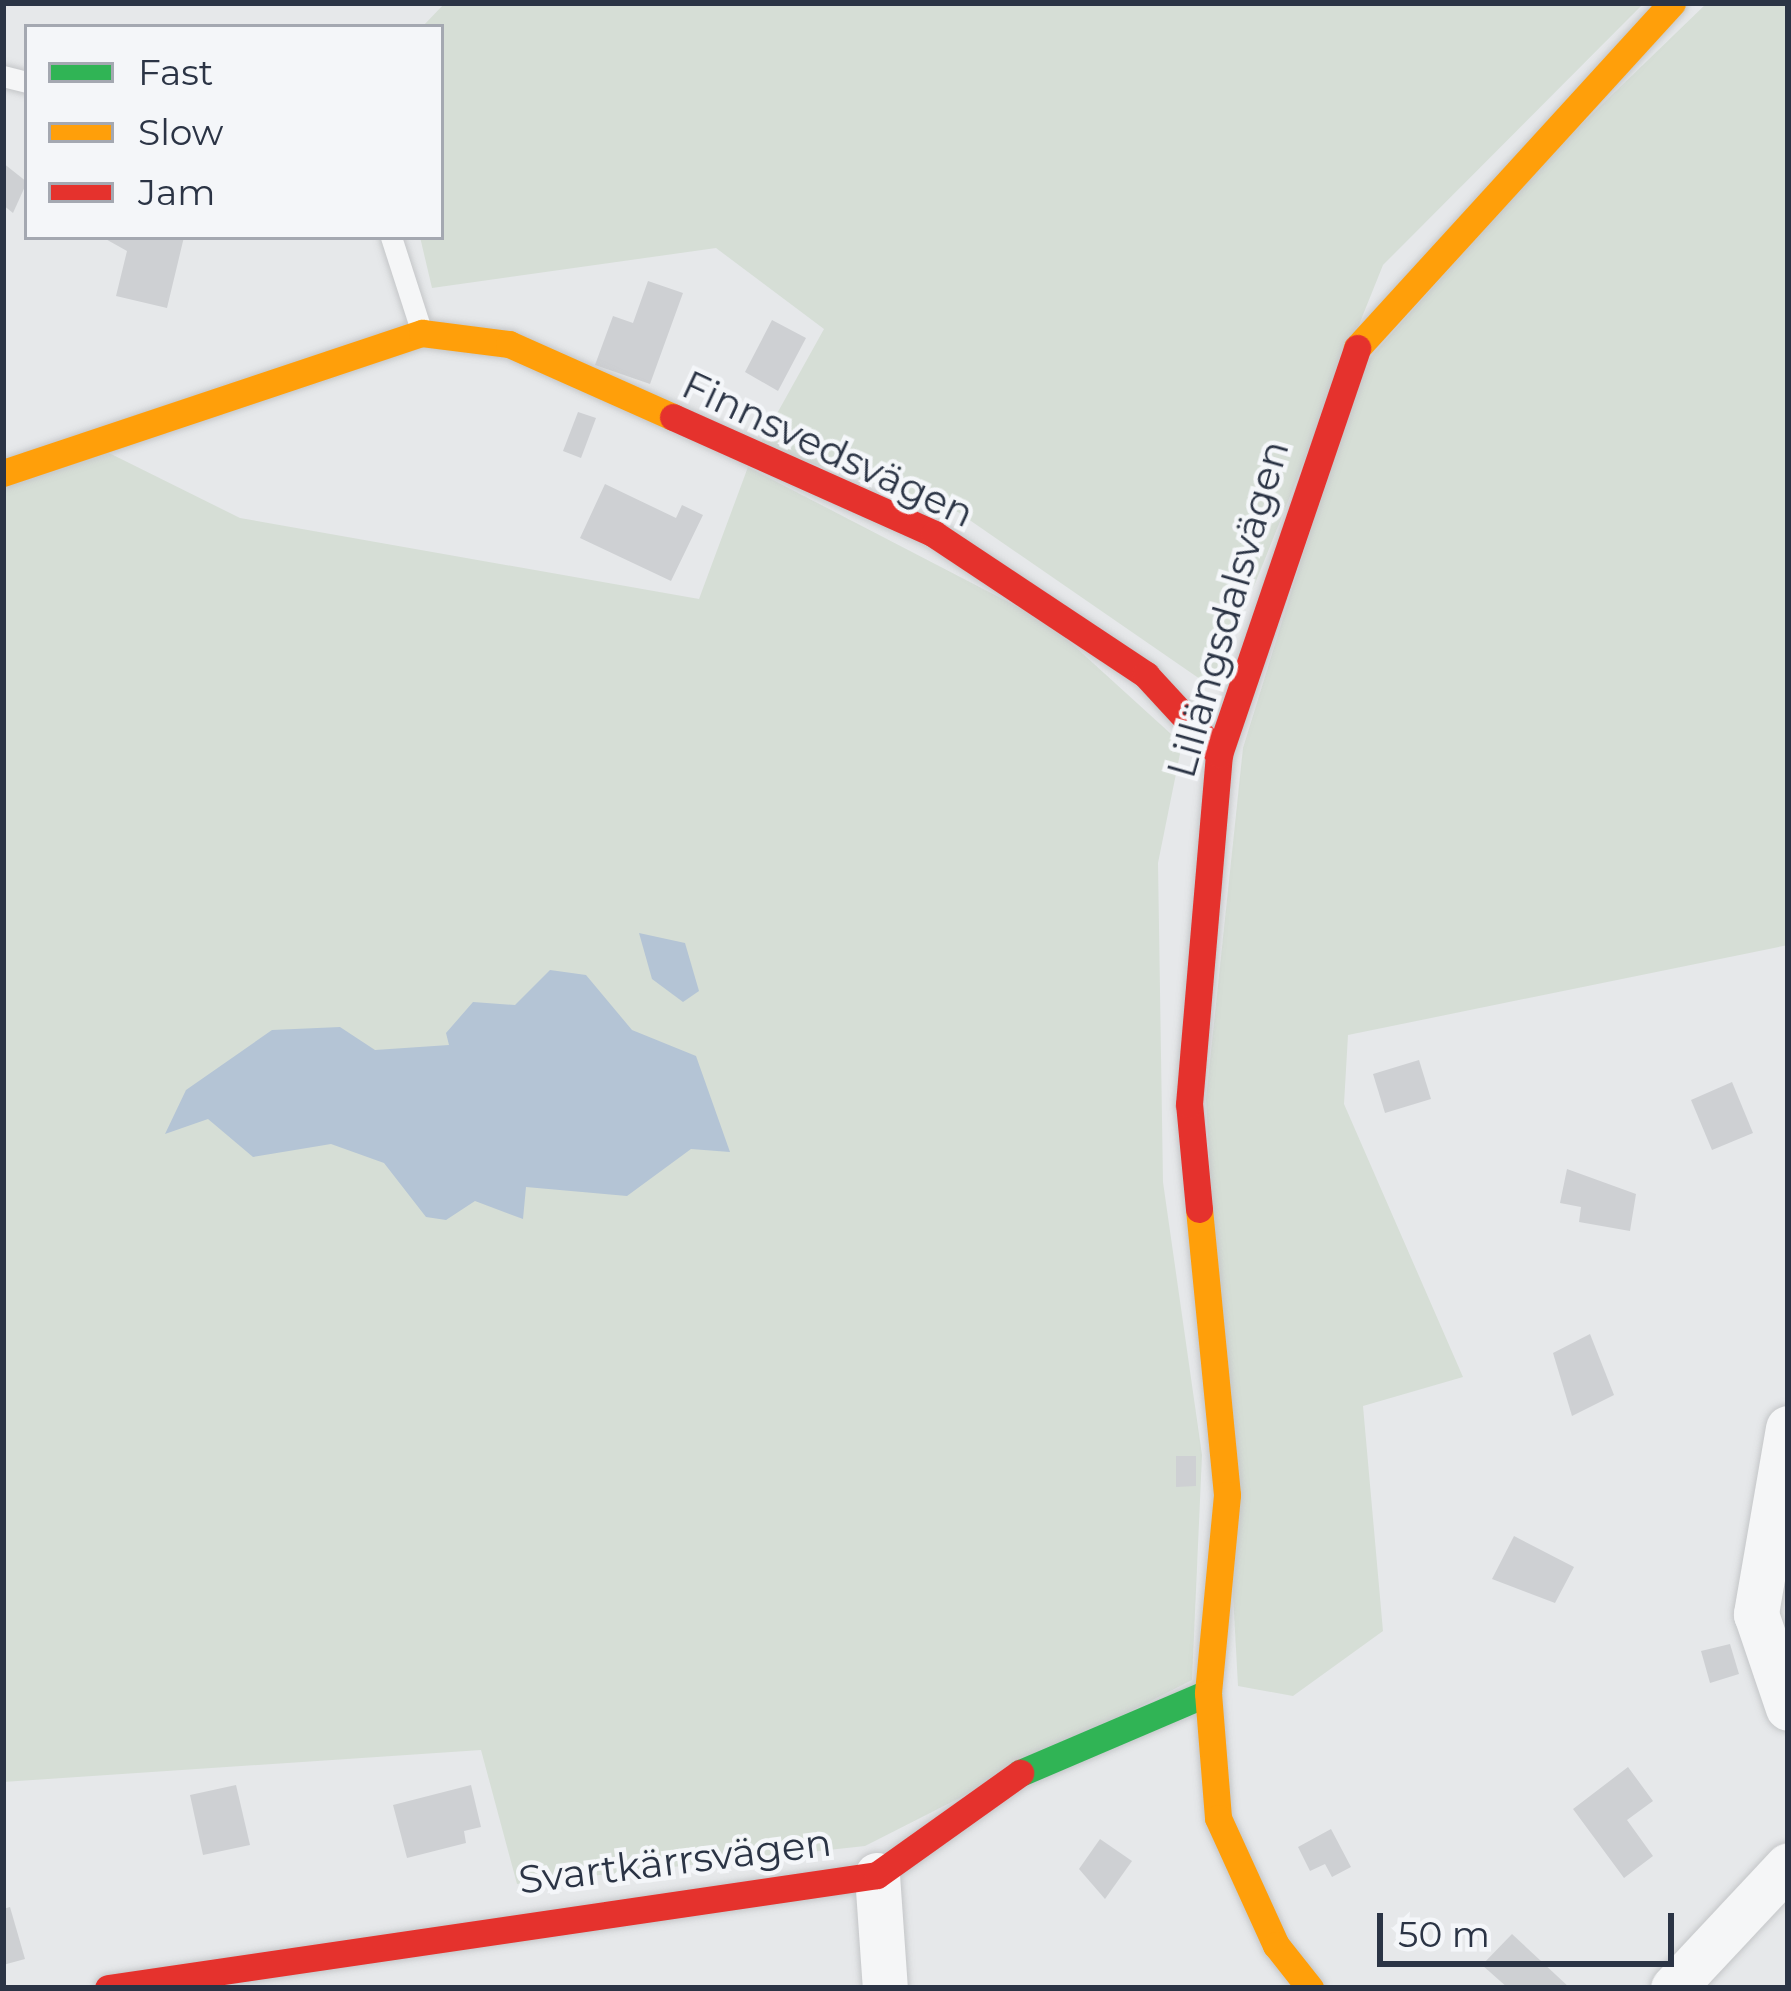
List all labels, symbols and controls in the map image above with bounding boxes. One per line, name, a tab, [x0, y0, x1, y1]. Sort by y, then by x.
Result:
legend	[24, 24, 444, 240]
text: Fast	[138, 50, 213, 94]
text: Slow	[138, 110, 224, 154]
text: Jam	[138, 170, 215, 214]
street label: Finnsvedsvägen	[675, 361, 981, 537]
street label: Lillängsdalsvägen	[1158, 435, 1298, 783]
street label: Svartkärrsvägen	[516, 1819, 834, 1903]
scale bar	[1383, 1889, 1680, 1963]
text: 50 m	[1398, 1912, 1490, 1956]

